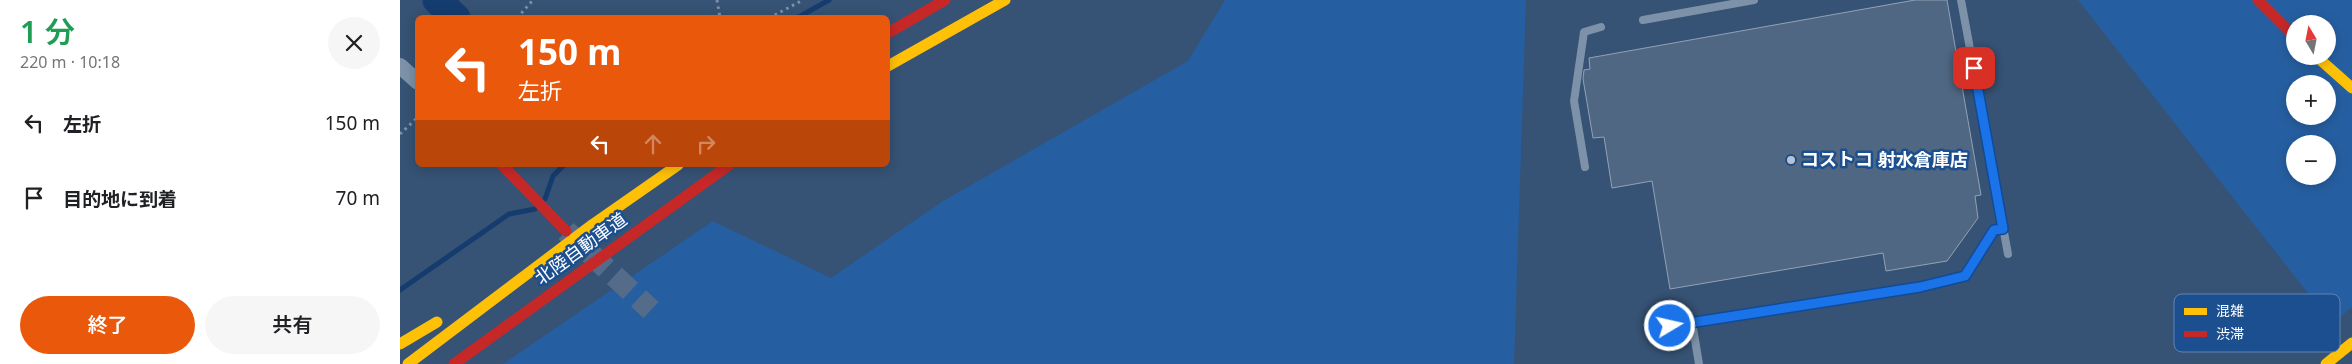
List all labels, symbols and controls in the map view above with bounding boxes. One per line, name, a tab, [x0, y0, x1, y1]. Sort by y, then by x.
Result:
text: 1 分	[20, 11, 75, 52]
north arrow	[2286, 15, 2336, 65]
map controls	[2286, 15, 2336, 185]
button: close	[328, 17, 380, 69]
text: 150 m	[518, 28, 621, 75]
icon: left	[435, 35, 500, 100]
pin	[1953, 47, 1995, 89]
text: 220 m · 10:18	[20, 51, 120, 73]
icon: arrive	[1960, 54, 1988, 82]
text: 左折	[518, 75, 562, 105]
button: +	[2286, 75, 2336, 125]
icon: left	[20, 109, 48, 137]
text: 150 m	[325, 110, 380, 136]
text: 左折	[63, 111, 101, 137]
icon: left	[586, 130, 614, 158]
icon: ahead	[639, 130, 667, 158]
icon: right	[692, 130, 720, 158]
button: −	[2286, 135, 2336, 185]
place label: コストコ 射水倉庫店	[1801, 147, 1968, 171]
marker: コストコ 射水倉庫店	[1785, 154, 1797, 166]
icon: arrive	[20, 184, 48, 212]
text: 70 m	[336, 185, 380, 211]
text: 目的地に到着	[63, 186, 177, 212]
street label: 北陸自動車道	[530, 207, 631, 290]
legend	[2174, 294, 2340, 352]
button: 終了	[20, 296, 195, 354]
button: 共有	[205, 296, 380, 354]
position arrow	[1643, 299, 1695, 351]
text: 混雑	[2216, 301, 2244, 320]
text: 渋滞	[2216, 324, 2244, 343]

